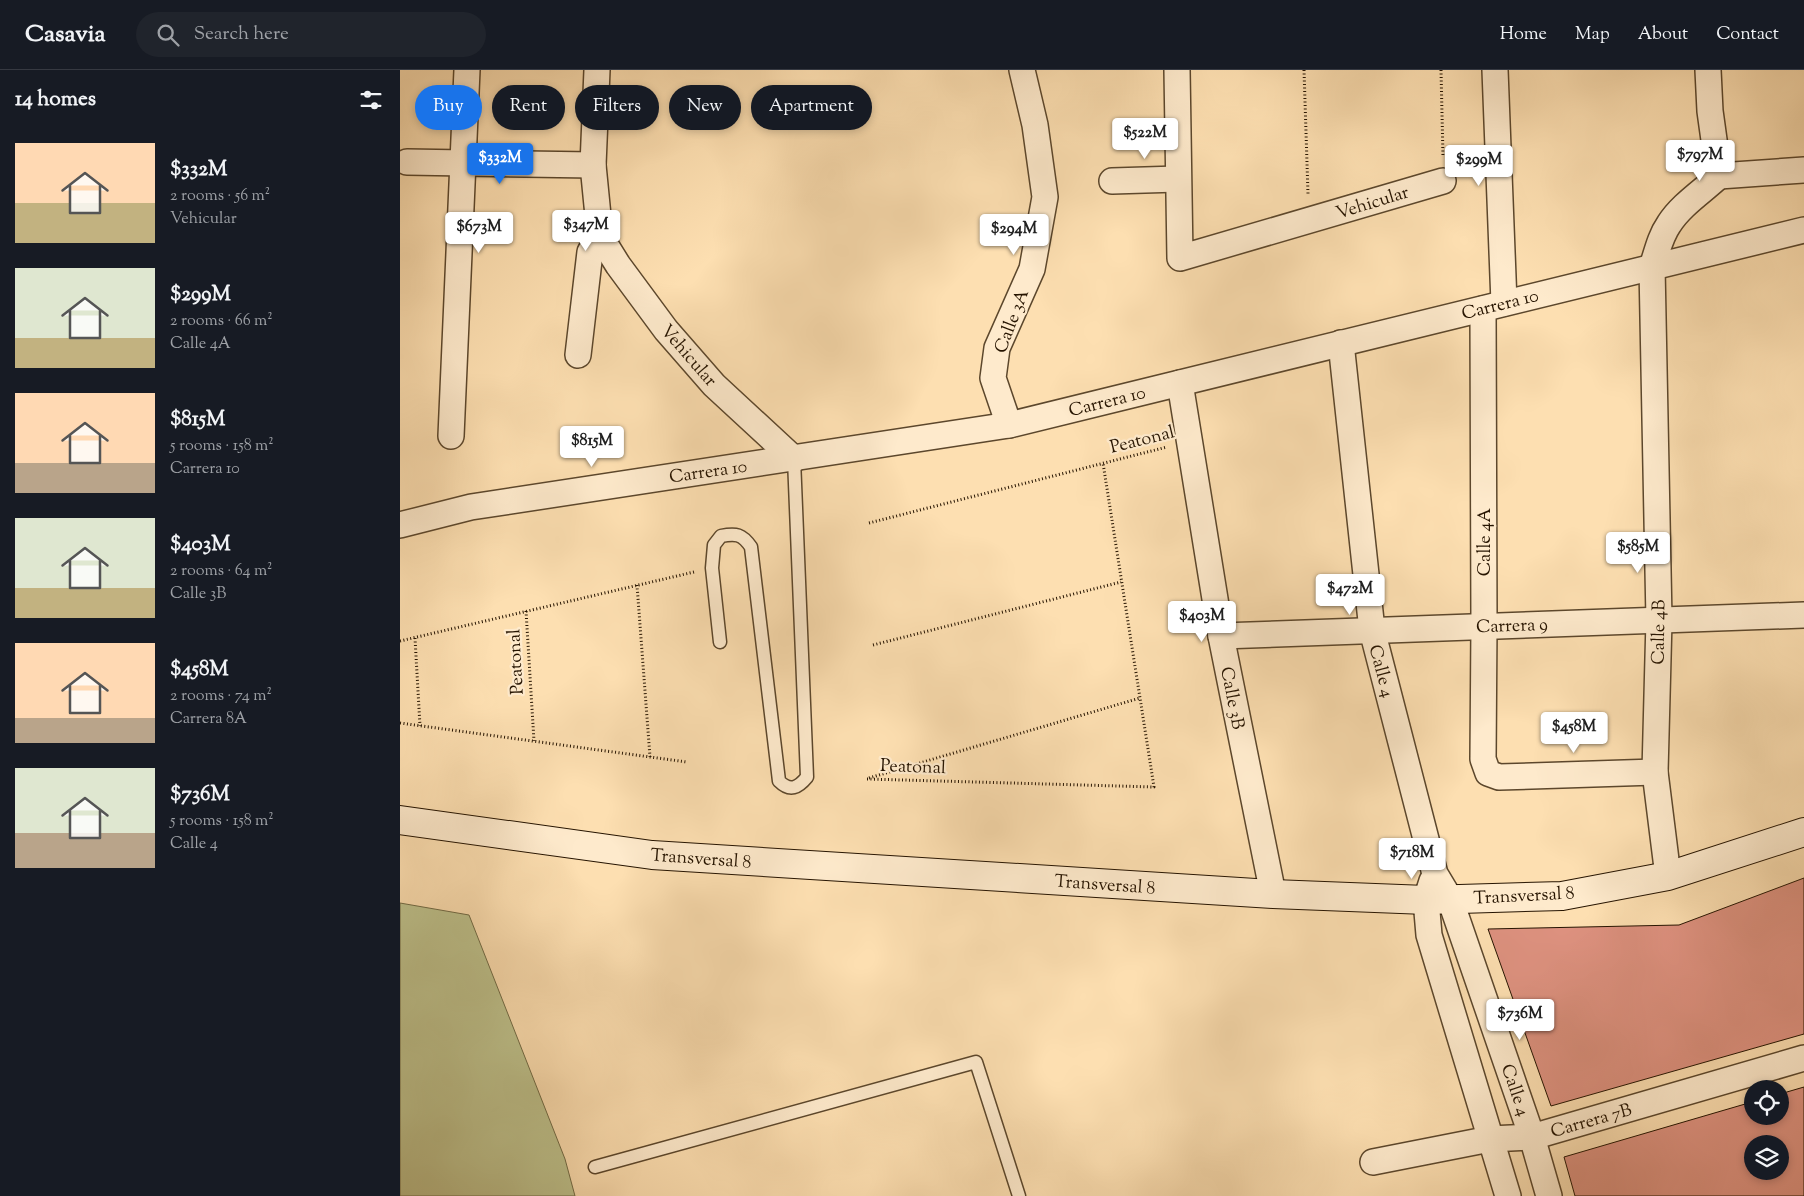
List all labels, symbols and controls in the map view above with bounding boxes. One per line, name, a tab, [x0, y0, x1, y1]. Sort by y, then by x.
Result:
search box	[136, 12, 486, 57]
text: Casavia	[25, 18, 106, 52]
icon: search	[154, 21, 182, 49]
text: Search here	[194, 21, 289, 48]
text: Home	[1500, 22, 1547, 48]
text: Map	[1575, 22, 1610, 48]
text: About	[1638, 22, 1688, 48]
text: Contact	[1716, 22, 1779, 48]
text: 14 homes	[15, 85, 96, 115]
chip: Buy	[415, 85, 482, 130]
chip: Rent	[492, 85, 565, 130]
chip: Filters	[575, 85, 659, 130]
chip: New	[669, 85, 741, 130]
chip: Apartment	[751, 85, 872, 130]
icon: filters	[357, 86, 385, 114]
pin: $522M	[1110, 118, 1180, 160]
text: $522M	[1123, 122, 1167, 145]
pin: $797M	[1665, 140, 1735, 182]
pin: $332M	[465, 142, 535, 185]
pin: $299M	[1444, 144, 1514, 187]
text: $797M	[1677, 144, 1723, 167]
text: $332M	[478, 147, 522, 170]
text: $299M	[1456, 149, 1502, 172]
text: $332M	[170, 155, 227, 185]
icon: home	[55, 163, 115, 223]
street label: Vehicular	[1333, 180, 1412, 227]
text: 2 rooms · 56 m²	[170, 185, 270, 208]
text: Vehicular	[170, 208, 237, 231]
pin: $347M	[551, 210, 621, 252]
pin: $673M	[444, 212, 514, 254]
text: $347M	[563, 214, 609, 237]
pin: $294M	[979, 214, 1049, 256]
text: $673M	[456, 216, 502, 239]
text: $294M	[991, 218, 1037, 241]
text: $299M	[170, 280, 231, 310]
street label: Carrera 10	[1459, 284, 1542, 328]
street label: Calle 3A	[989, 286, 1037, 357]
icon: home	[55, 288, 115, 348]
text: 2 rooms · 66 m²	[170, 310, 273, 333]
street label: Vehicular	[653, 319, 722, 393]
text: Calle 4A	[170, 333, 231, 356]
street label: Carrera 10	[1066, 381, 1149, 425]
text: $815M	[170, 405, 225, 435]
icon: home	[55, 413, 115, 473]
street label: Peatonal	[1107, 420, 1178, 462]
pin: $815M	[557, 426, 627, 468]
text: $815M	[571, 430, 613, 453]
text: 5 rooms · 158 m²	[170, 435, 274, 458]
street label: Carrera 10	[668, 455, 749, 491]
text: Carrera 10	[170, 458, 240, 481]
street label: Calle 4A	[1473, 507, 1499, 576]
text: $403M	[170, 530, 230, 560]
pin: $585M	[1603, 532, 1673, 574]
text: $585M	[1617, 536, 1659, 559]
icon: home	[55, 538, 115, 598]
text: 2 rooms · 64 m²	[170, 560, 273, 583]
pin: $472M	[1315, 574, 1385, 616]
text: $472M	[1327, 578, 1373, 601]
text: Calle 3B	[170, 583, 226, 606]
street label: Calle 4B	[1646, 599, 1674, 665]
pin: $403M	[1167, 600, 1237, 643]
text: $403M	[1179, 605, 1225, 628]
street label: Carrera 9	[1476, 613, 1549, 641]
street label: Peatonal	[502, 628, 532, 695]
street label: Calle 4	[1361, 642, 1400, 701]
text: $458M	[170, 655, 229, 685]
icon: home	[55, 663, 115, 723]
street label: Calle 3B	[1212, 665, 1250, 732]
text: 2 rooms · 74 m²	[170, 685, 272, 708]
text: Carrera 8A	[170, 708, 247, 731]
pin: $458M	[1539, 712, 1609, 754]
text: $458M	[1552, 716, 1596, 739]
street label: Peatonal	[880, 754, 946, 782]
text: $736M	[170, 780, 230, 810]
icon: home	[55, 788, 115, 848]
text: 5 rooms · 158 m²	[170, 810, 274, 833]
text: Calle 4	[170, 833, 218, 856]
pin: $718M	[1377, 838, 1447, 880]
text: $718M	[1390, 842, 1434, 865]
street label: Transversal 8	[650, 844, 752, 876]
street label: Transversal 8	[1054, 870, 1156, 902]
street label: Transversal 8	[1473, 881, 1575, 913]
pin: $736M	[1485, 998, 1555, 1041]
text: $736M	[1497, 1003, 1543, 1026]
street label: Calle 4	[1493, 1061, 1535, 1120]
map controls	[1744, 1080, 1789, 1180]
button: locate	[1744, 1080, 1789, 1125]
street label: Carrera 7B	[1548, 1098, 1635, 1146]
button: layers	[1744, 1135, 1789, 1180]

